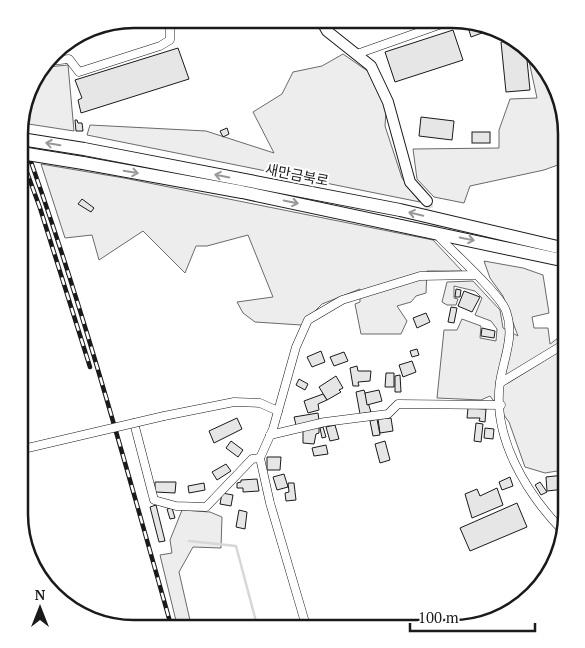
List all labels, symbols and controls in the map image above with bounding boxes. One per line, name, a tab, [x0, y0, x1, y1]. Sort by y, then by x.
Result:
one-way arrow	[45, 139, 61, 149]
street label: 새만금북로	[264, 159, 331, 190]
one-way arrow	[123, 167, 139, 177]
one-way arrow	[215, 171, 231, 180]
one-way arrow	[282, 198, 298, 207]
one-way arrow	[409, 209, 425, 218]
one-way arrow	[459, 235, 475, 244]
north arrow	[15, 583, 65, 633]
text: N	[35, 585, 46, 604]
scale bar	[410, 600, 535, 632]
text: 100 m	[418, 607, 459, 627]

